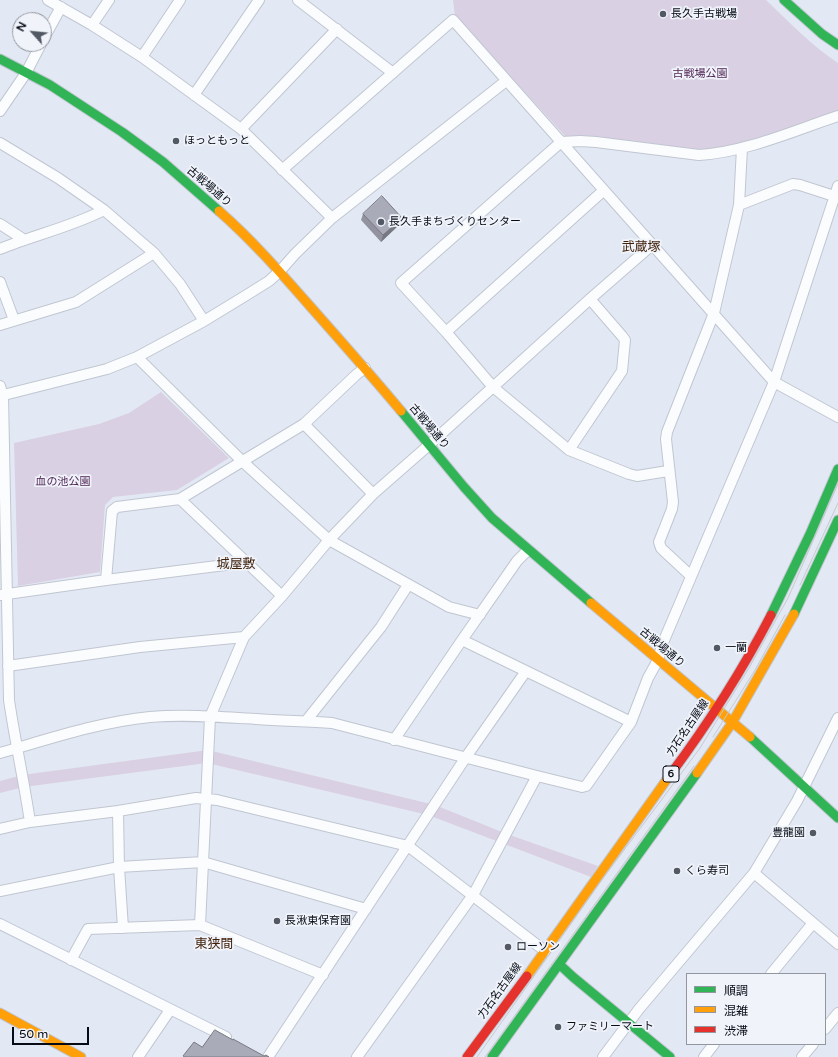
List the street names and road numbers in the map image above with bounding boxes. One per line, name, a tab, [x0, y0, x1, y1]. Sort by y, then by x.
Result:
street label: 古戦場通り	[184, 164, 234, 210]
street label: 古戦場通り	[406, 402, 452, 452]
street label: 古戦場通り	[637, 625, 687, 671]
street label: 力石名古屋線	[664, 697, 712, 759]
road number: 6	[663, 766, 679, 782]
street label: 力石名古屋線	[475, 960, 525, 1022]

